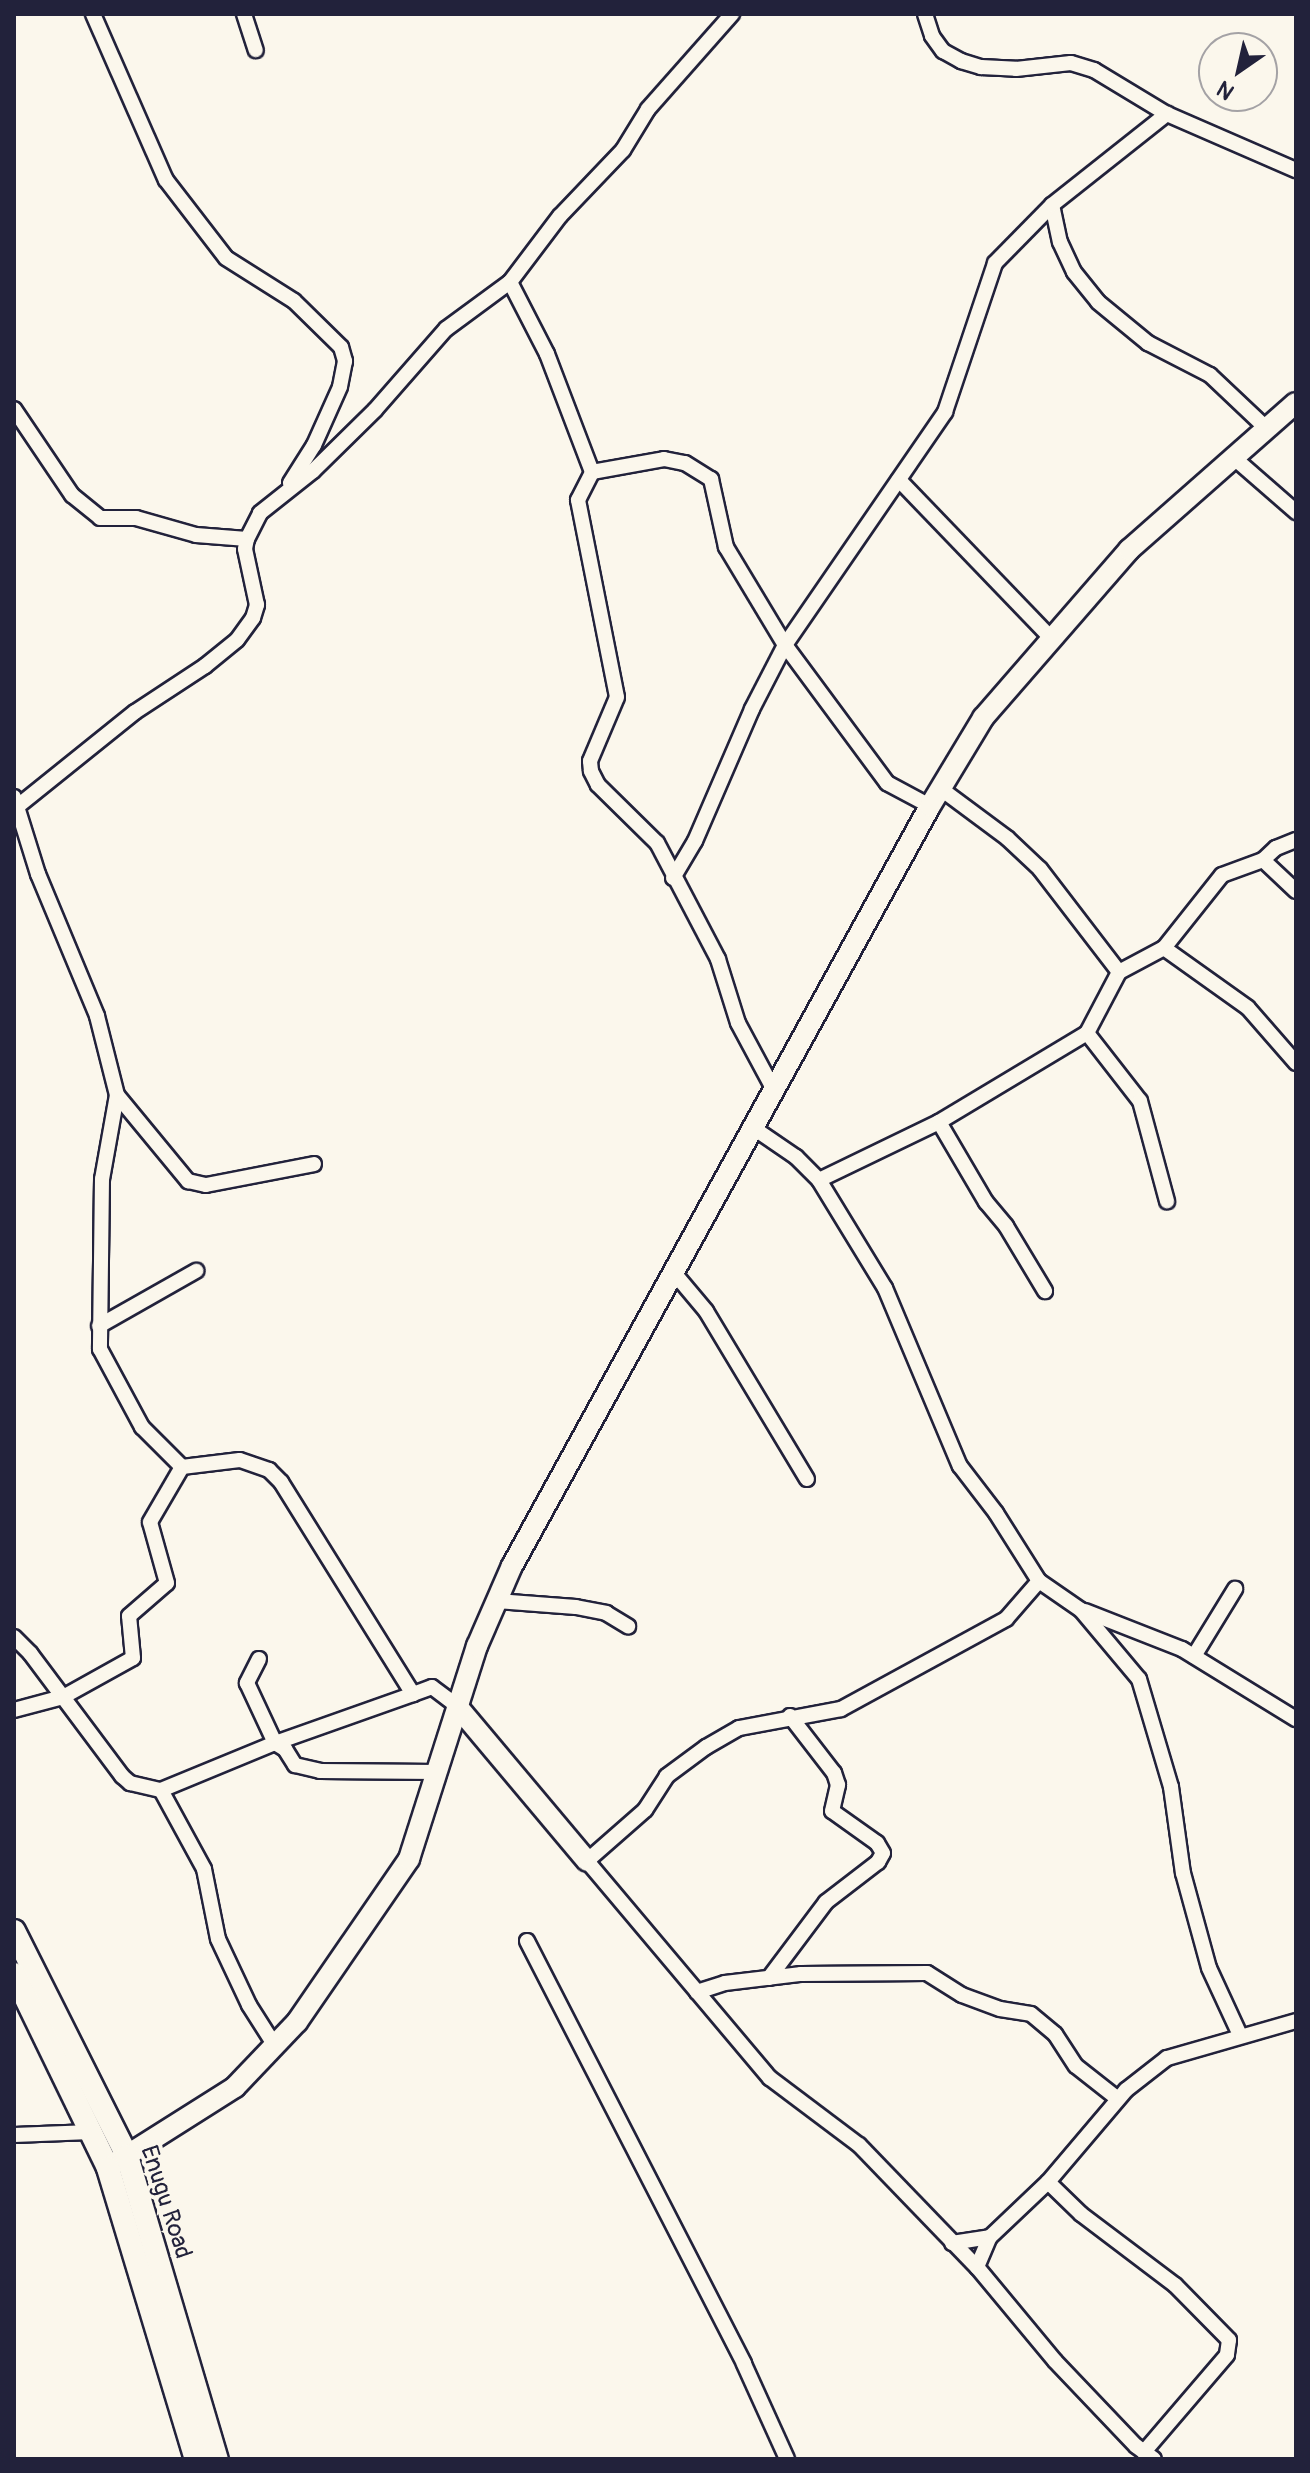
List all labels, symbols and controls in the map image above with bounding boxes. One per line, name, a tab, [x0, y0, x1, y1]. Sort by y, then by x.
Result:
north arrow	[1198, 32, 1278, 112]
text: N	[1212, 74, 1240, 106]
street label: Enugu Road	[134, 2142, 198, 2262]

